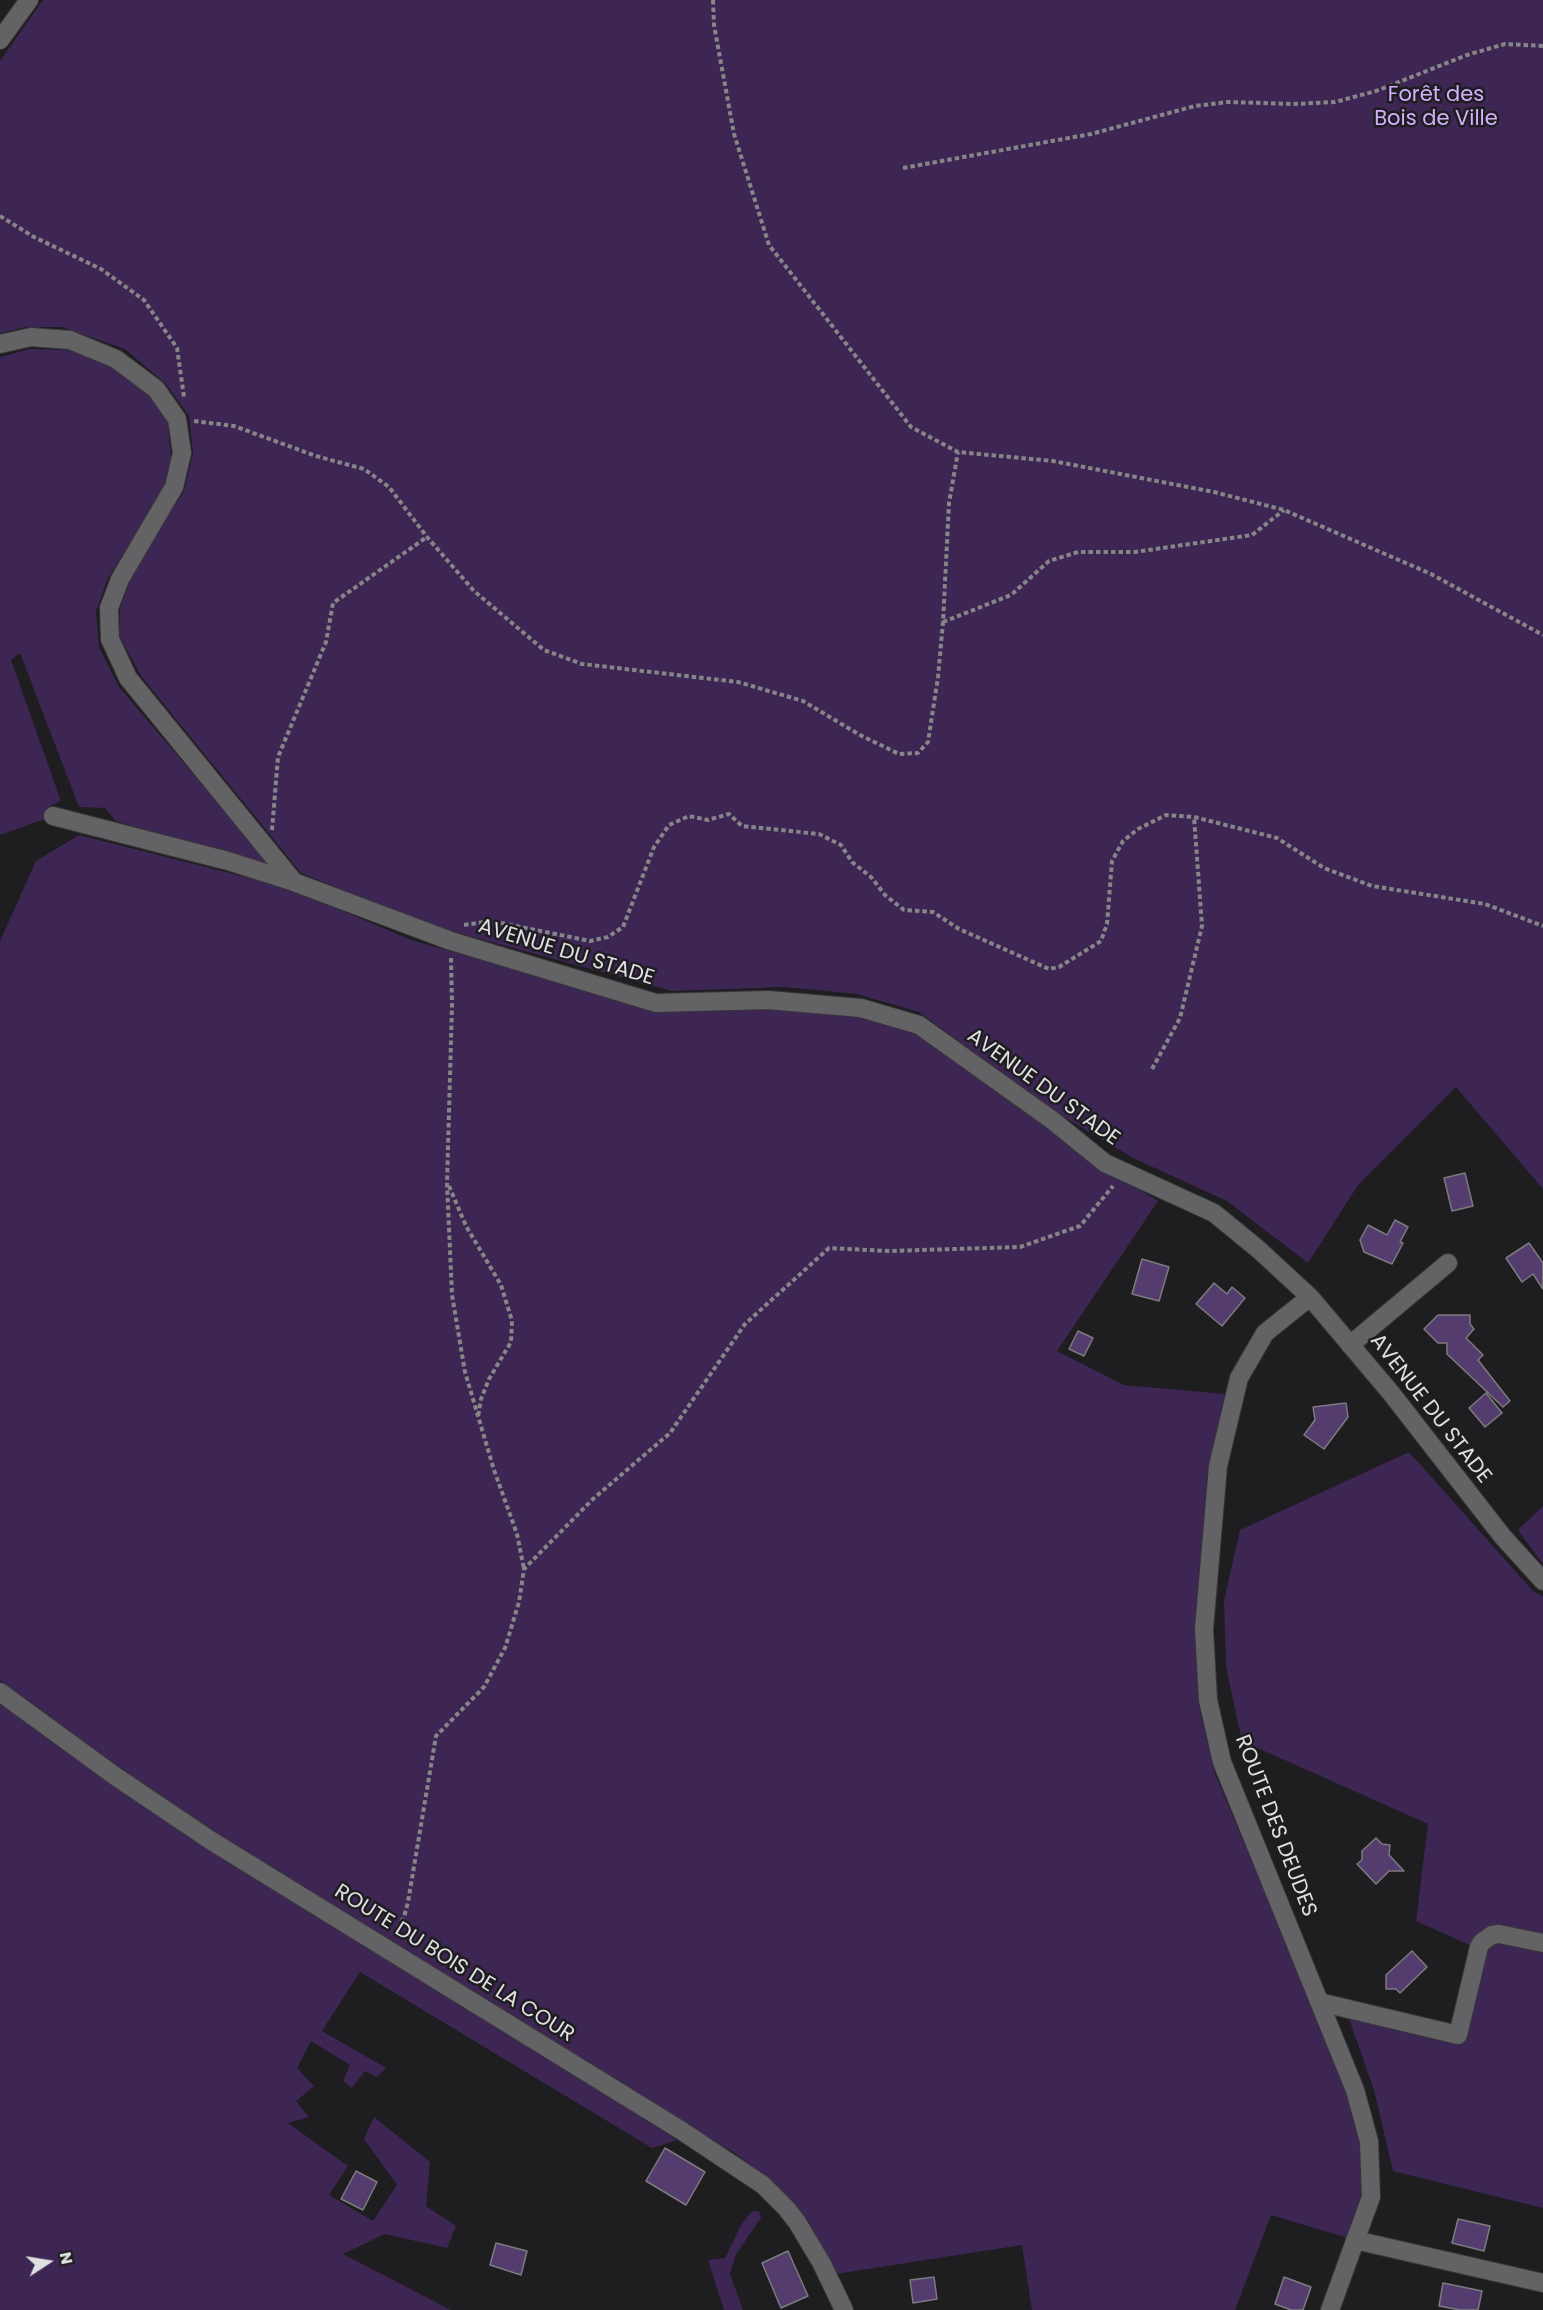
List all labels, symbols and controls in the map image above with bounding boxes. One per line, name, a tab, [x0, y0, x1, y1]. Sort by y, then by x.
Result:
park label: Forêt des Bois de Ville	[1374, 83, 1498, 133]
street label: AVENUE DU STADE	[475, 914, 657, 992]
street label: AVENUE DU STADE	[962, 1024, 1124, 1152]
street label: AVENUE DU STADE	[1364, 1329, 1496, 1489]
street label: ROUTE DES DEUDES	[1229, 1732, 1321, 1920]
street label: ROUTE DU BOIS DE LA COUR	[329, 1880, 579, 2048]
north arrow	[18, 2232, 78, 2292]
text: N	[54, 2250, 79, 2266]

